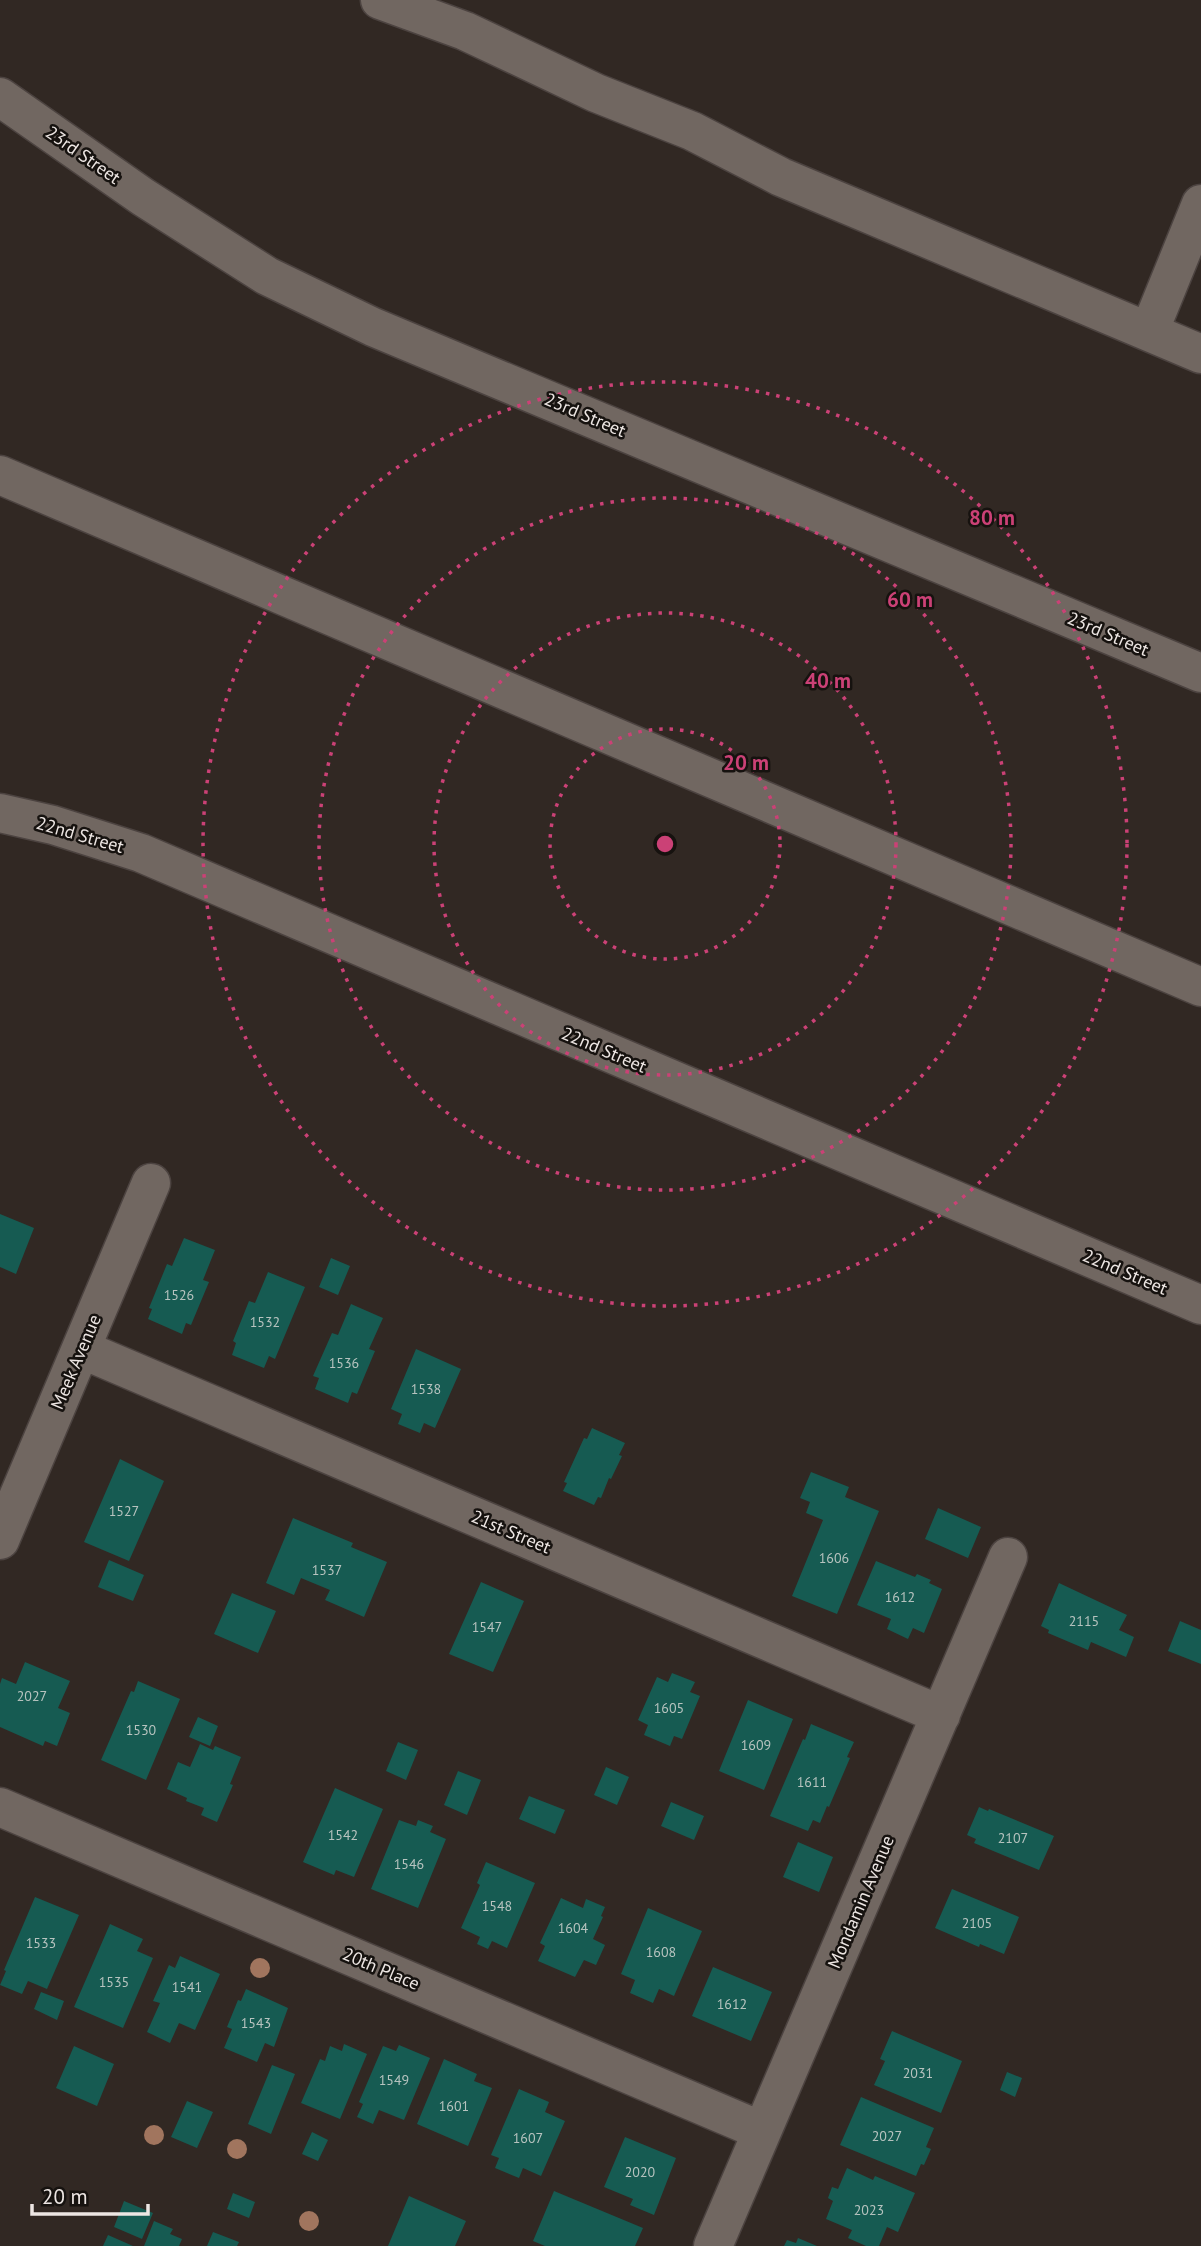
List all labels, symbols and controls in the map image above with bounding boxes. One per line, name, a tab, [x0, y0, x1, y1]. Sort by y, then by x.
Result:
street label: 23rd Street	[41, 120, 125, 189]
street label: 23rd Street	[541, 387, 629, 442]
text: 80 m	[969, 504, 1015, 531]
text: 60 m	[887, 586, 933, 613]
street label: 23rd Street	[1064, 606, 1152, 661]
text: 40 m	[805, 667, 851, 694]
text: 20 m	[723, 749, 769, 776]
street label: 22nd Street	[34, 811, 127, 858]
centre of rings	[653, 832, 677, 856]
street label: 22nd Street	[558, 1021, 650, 1078]
street label: 22nd Street	[1079, 1243, 1171, 1300]
house number: 1526	[164, 1286, 194, 1304]
street label: Meek Avenue	[45, 1311, 106, 1413]
house number: 1532	[250, 1313, 280, 1331]
house number: 1536	[329, 1354, 359, 1372]
house number: 1538	[411, 1380, 441, 1398]
house number: 1527	[109, 1502, 139, 1520]
street label: 21st Street	[468, 1505, 554, 1559]
house number: 1606	[819, 1549, 849, 1567]
house number: 1537	[312, 1561, 342, 1579]
house number: 1612	[885, 1588, 915, 1606]
house number: 2115	[1069, 1612, 1099, 1630]
house number: 1547	[472, 1618, 502, 1636]
house number: 2027	[17, 1687, 47, 1705]
house number: 1605	[654, 1699, 684, 1717]
house number: 1530	[126, 1721, 157, 1739]
house number: 1609	[741, 1736, 771, 1754]
house number: 1611	[797, 1773, 827, 1791]
house number: 1542	[328, 1826, 358, 1844]
house number: 2107	[998, 1829, 1028, 1847]
street label: Mondamin Avenue	[822, 1832, 899, 1972]
house number: 1546	[394, 1855, 424, 1873]
house number: 1548	[482, 1897, 512, 1915]
house number: 2105	[962, 1914, 992, 1932]
house number: 1604	[558, 1919, 589, 1937]
house number: 1533	[26, 1934, 56, 1952]
street label: 20th Place	[339, 1942, 423, 1995]
house number: 1608	[646, 1943, 676, 1961]
house number: 1535	[99, 1973, 129, 1991]
house number: 1541	[172, 1978, 202, 1996]
house number: 1612	[717, 1995, 747, 2013]
house number: 1543	[241, 2014, 271, 2032]
house number: 2031	[903, 2064, 933, 2082]
house number: 1549	[379, 2071, 409, 2089]
house number: 1601	[439, 2097, 469, 2115]
house number: 2027	[872, 2127, 902, 2145]
house number: 1607	[513, 2129, 543, 2147]
house number: 2020	[625, 2163, 656, 2181]
scale bar	[32, 2172, 147, 2216]
text: 20 m	[42, 2183, 88, 2210]
house number: 2023	[854, 2201, 884, 2219]

